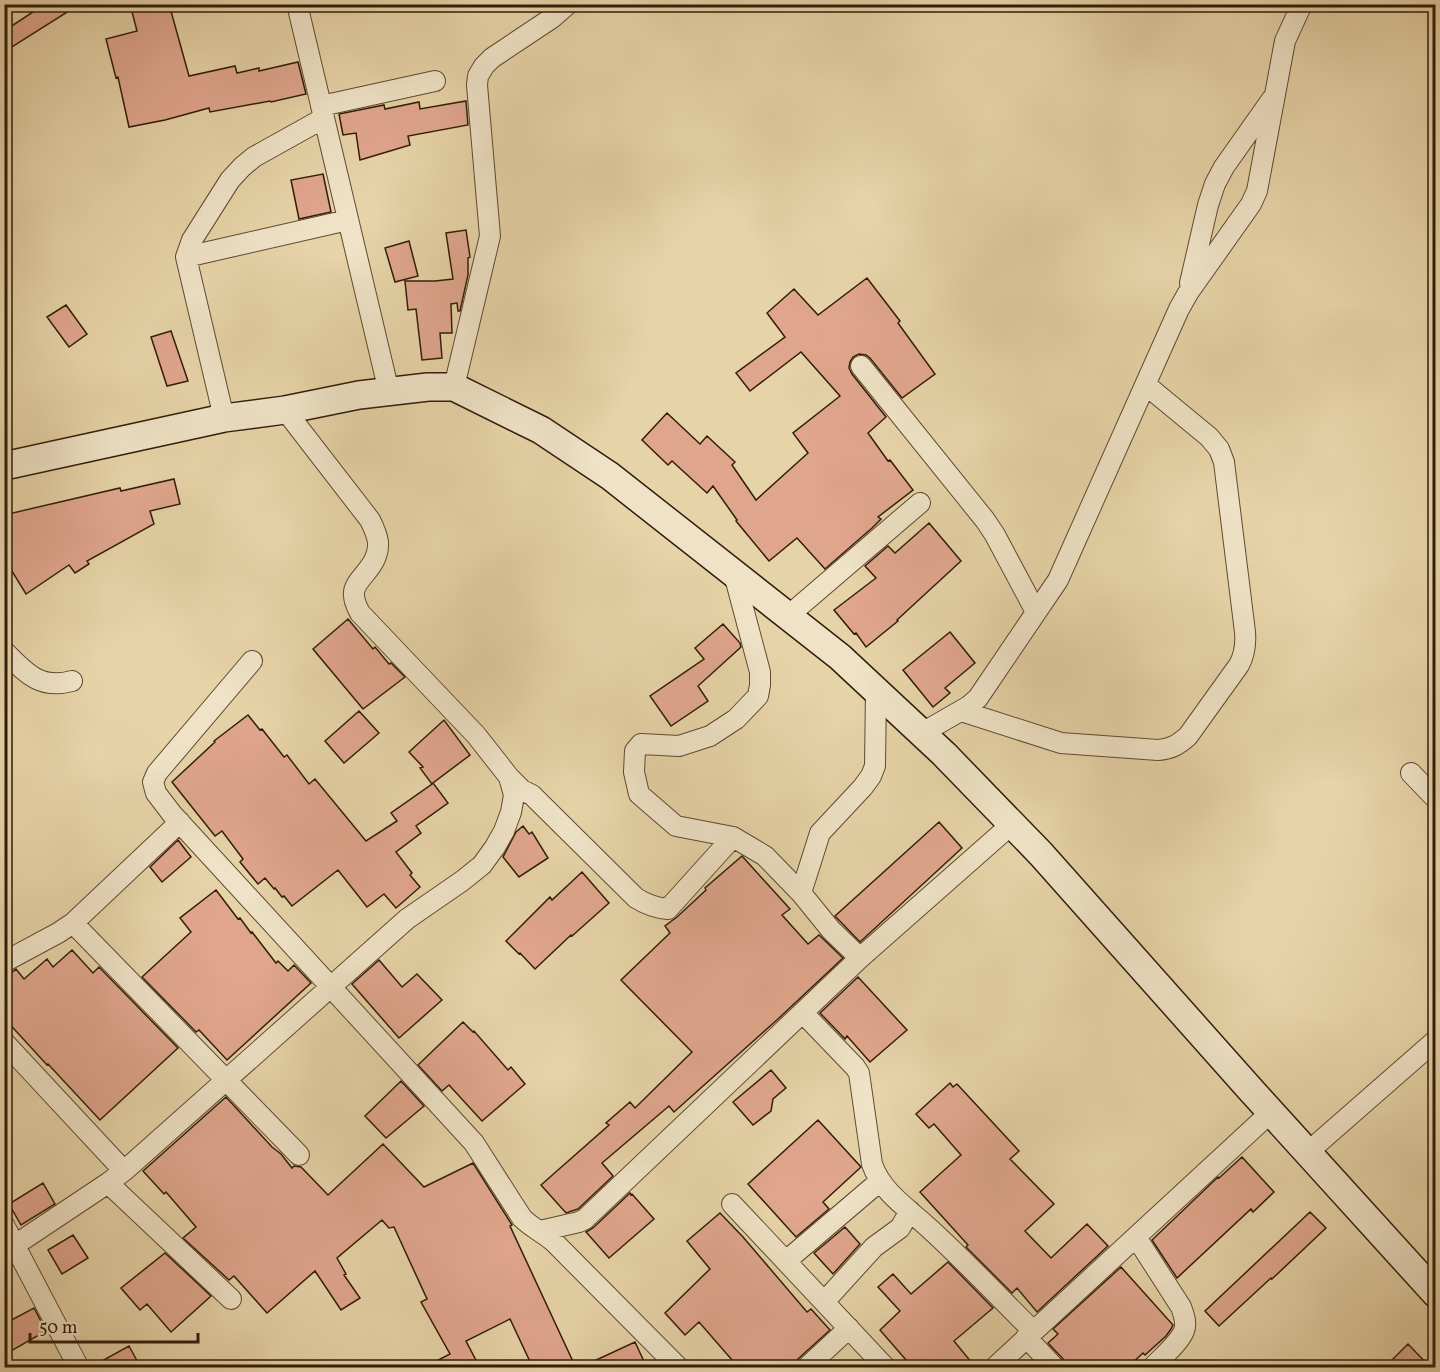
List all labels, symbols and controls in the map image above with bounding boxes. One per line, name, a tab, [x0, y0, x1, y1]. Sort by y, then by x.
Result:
scale bar	[30, 1306, 198, 1344]
text: 50 m	[39, 1316, 78, 1341]

